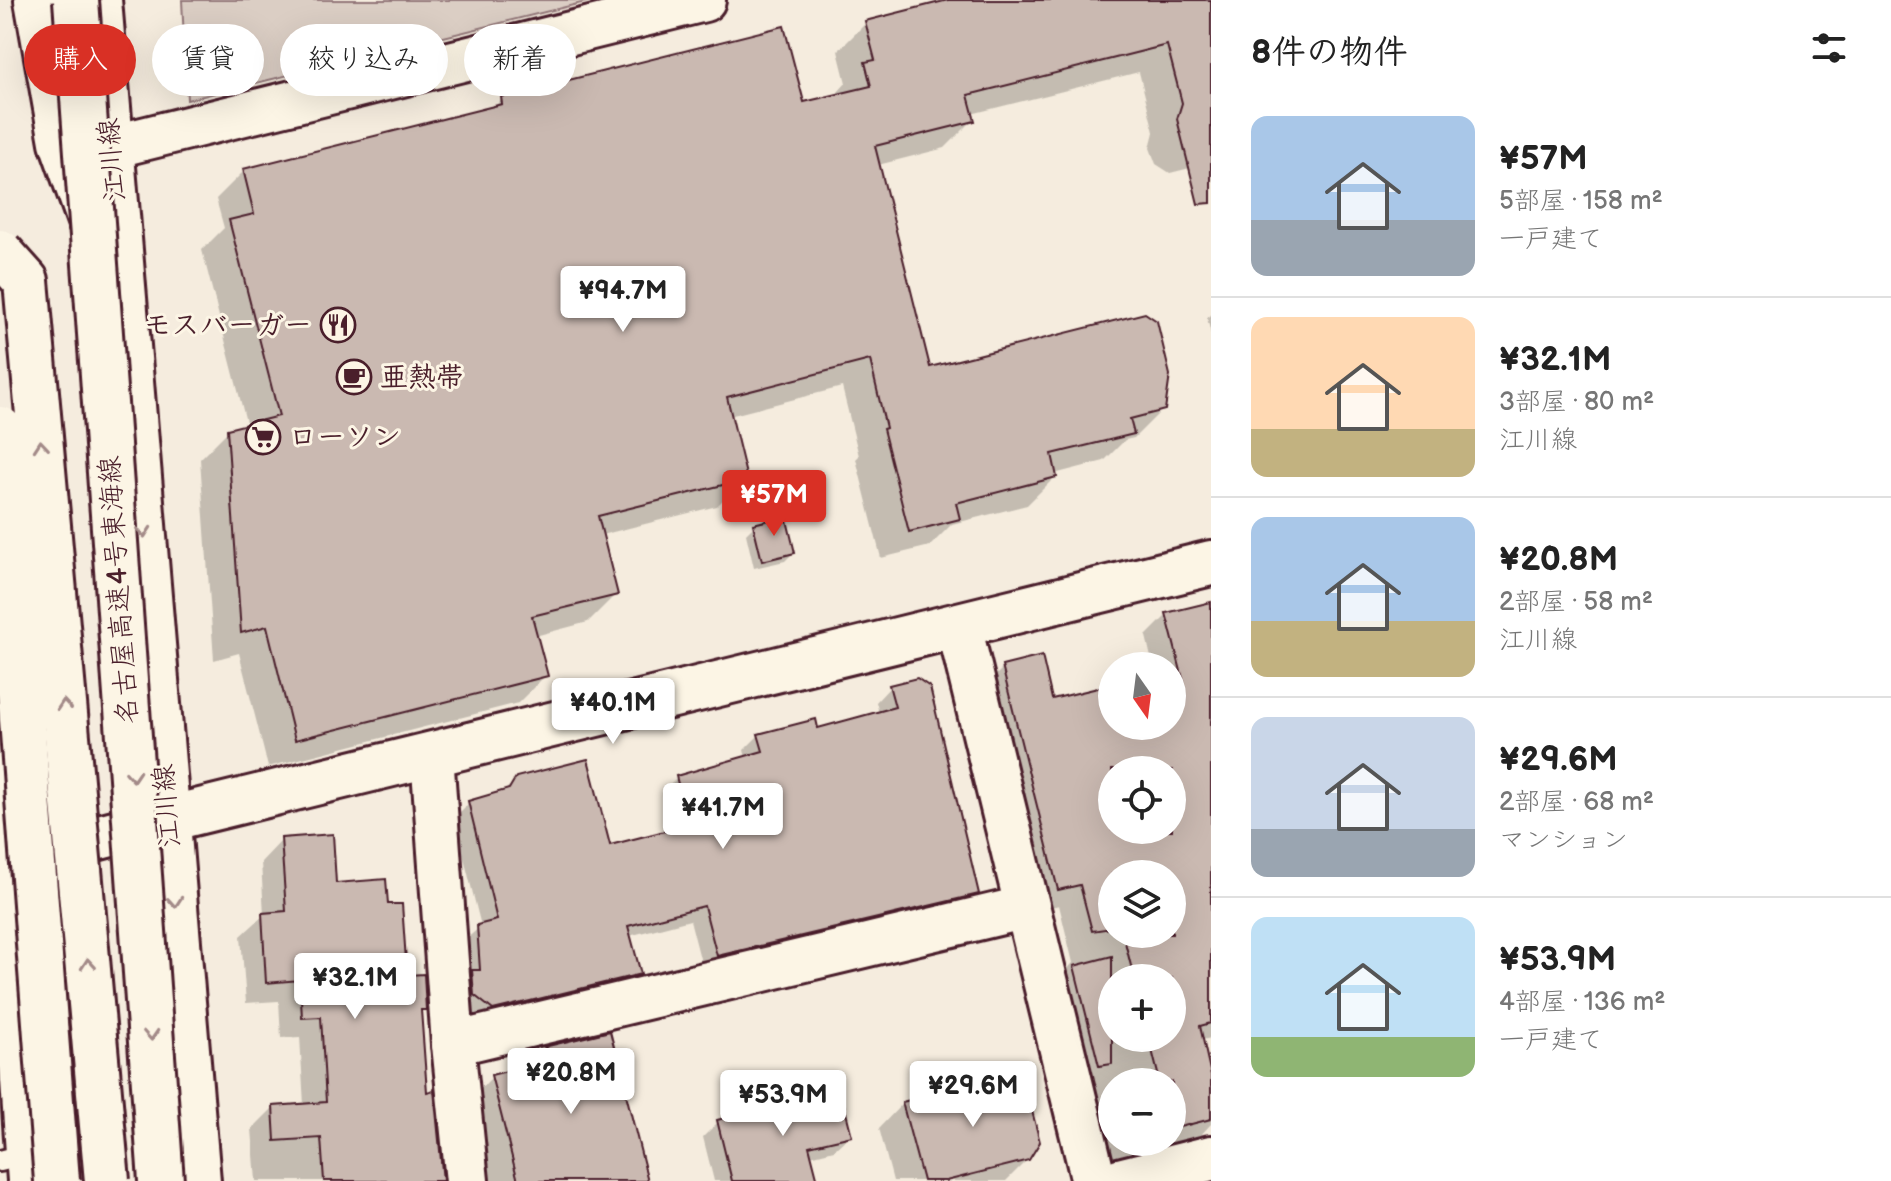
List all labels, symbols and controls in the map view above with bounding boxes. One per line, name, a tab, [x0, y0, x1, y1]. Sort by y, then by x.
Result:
chip: 購入	[24, 24, 136, 96]
chip: 賃貸	[152, 24, 264, 96]
chip: 絞り込み	[280, 24, 448, 96]
chip: 新着	[464, 24, 576, 96]
icon: filters	[1807, 26, 1851, 70]
text: 8件の物件	[1251, 32, 1407, 73]
street label: 江川線	[92, 117, 132, 203]
text: ¥57M	[1499, 138, 1588, 179]
icon: home	[1315, 148, 1411, 244]
text: 5部屋 · 158 m²	[1499, 186, 1663, 217]
text: 一戸建て	[1499, 224, 1603, 255]
pin: ¥94.7M	[558, 266, 688, 334]
text: ¥94.7M	[578, 276, 668, 307]
restaurant icon: モスバーガー	[319, 306, 357, 344]
place label: モスバーガー	[143, 309, 312, 342]
text: ¥32.1M	[1499, 339, 1611, 380]
icon: home	[1315, 349, 1411, 445]
cafe icon: 亜熱帯	[335, 358, 373, 396]
place label: 亜熱帯	[380, 361, 464, 394]
text: 3部屋 · 80 m²	[1499, 387, 1654, 418]
supermarket icon: ローソン	[244, 418, 282, 456]
place label: ローソン	[289, 421, 401, 454]
text: 江川線	[1499, 425, 1577, 456]
one-way arrow	[33, 439, 50, 452]
street label: 名古屋高速4号東海線	[93, 455, 145, 725]
pin: ¥57M	[727, 470, 821, 538]
text: ¥57M	[740, 480, 808, 511]
one-way arrow	[135, 526, 152, 539]
text: ¥20.8M	[1499, 539, 1618, 580]
icon: home	[1315, 549, 1411, 645]
text: 2部屋 · 58 m²	[1499, 587, 1653, 618]
text: 江川線	[1499, 625, 1577, 656]
north arrow	[1098, 652, 1186, 740]
map controls	[1098, 652, 1186, 1156]
pin: ¥40.1M	[548, 678, 678, 746]
text: ¥40.1M	[570, 688, 656, 719]
one-way arrow	[56, 698, 73, 711]
text: ¥29.6M	[1499, 739, 1618, 780]
icon: home	[1315, 749, 1411, 845]
button: locate	[1098, 756, 1186, 844]
street label: 江川線	[147, 763, 187, 849]
one-way arrow	[124, 770, 141, 783]
pin: ¥41.7M	[658, 783, 788, 851]
text: 2部屋 · 68 m²	[1499, 787, 1654, 818]
text: ¥41.7M	[681, 793, 765, 824]
text: マンション	[1499, 825, 1628, 856]
button: layers	[1098, 860, 1186, 948]
one-way arrow	[166, 896, 183, 909]
text: ¥53.9M	[1499, 939, 1616, 980]
icon: home	[1315, 949, 1411, 1045]
pin: ¥32.1M	[290, 953, 420, 1021]
one-way arrow	[79, 957, 96, 970]
text: ¥32.1M	[312, 963, 398, 994]
button: +	[1098, 964, 1186, 1052]
text: 4部屋 · 136 m²	[1499, 987, 1666, 1018]
text: 一戸建て	[1499, 1025, 1603, 1056]
one-way arrow	[142, 1029, 159, 1042]
pin: ¥20.8M	[506, 1048, 636, 1116]
text: ¥20.8M	[525, 1058, 617, 1089]
pin: ¥29.6M	[908, 1061, 1038, 1129]
button: −	[1098, 1068, 1186, 1156]
pin: ¥53.9M	[718, 1070, 848, 1138]
text: ¥29.6M	[928, 1071, 1018, 1102]
text: ¥53.9M	[738, 1080, 828, 1111]

